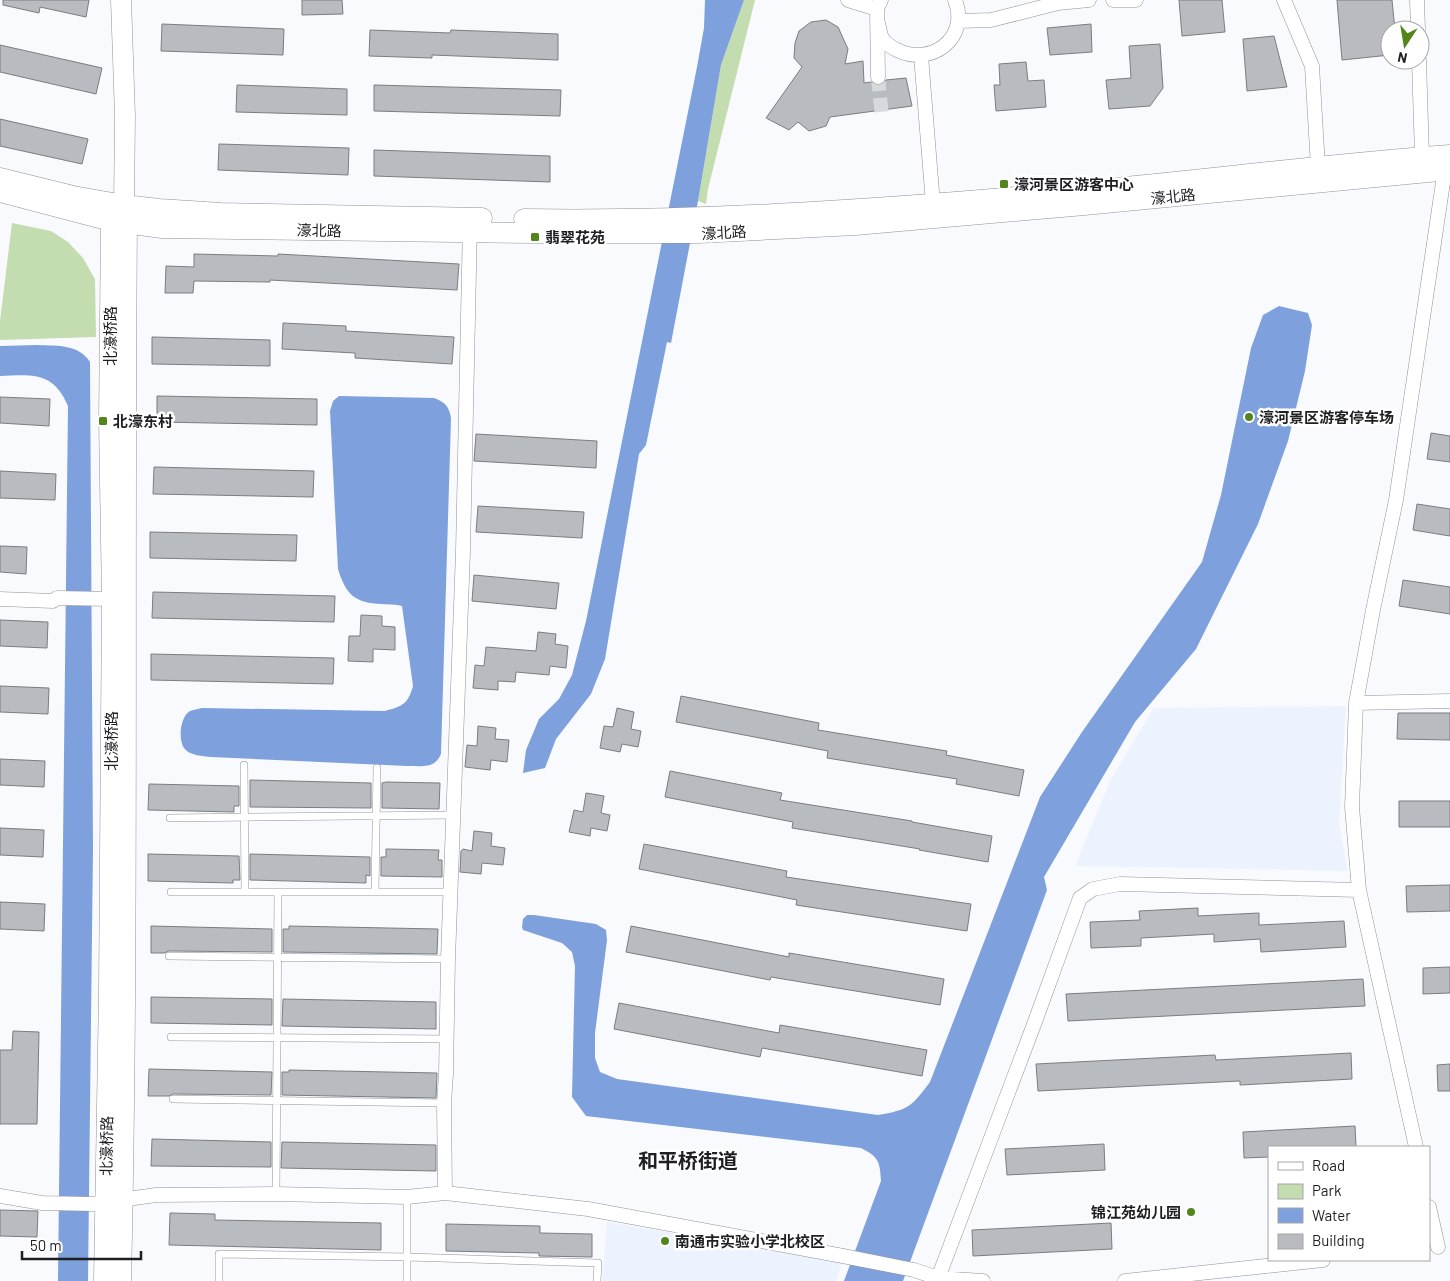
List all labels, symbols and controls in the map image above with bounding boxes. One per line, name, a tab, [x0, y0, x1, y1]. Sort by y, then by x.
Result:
north arrow	[1380, 20, 1430, 70]
text: N	[1396, 49, 1409, 67]
place label: 濠河景区游客中心	[1014, 175, 1134, 193]
marker: 濠河景区游客中心	[998, 178, 1010, 190]
street label: 濠北路	[1150, 185, 1196, 207]
street label: 濠北路	[296, 221, 342, 239]
street label: 濠北路	[701, 222, 747, 242]
place label: 翡翠花苑	[545, 228, 605, 246]
marker: 翡翠花苑	[529, 231, 541, 243]
street label: 北濠桥路	[101, 306, 119, 366]
place label: 濠河景区游客停车场	[1259, 408, 1394, 426]
marker: 濠河景区游客停车场	[1243, 411, 1255, 423]
place label: 北濠东村	[113, 412, 173, 430]
marker: 北濠东村	[97, 415, 109, 427]
street label: 北濠桥路	[102, 711, 120, 771]
street label: 北濠桥路	[96, 1116, 116, 1176]
legend	[1268, 1146, 1430, 1261]
district label: 和平桥街道	[638, 1148, 738, 1172]
text: Road	[1312, 1156, 1345, 1174]
text: Park	[1312, 1181, 1342, 1199]
place label: 锦江苑幼儿园	[1091, 1203, 1181, 1221]
marker: 锦江苑幼儿园	[1185, 1206, 1197, 1218]
text: Water	[1312, 1206, 1351, 1224]
scale bar	[22, 1228, 141, 1260]
text: Building	[1312, 1231, 1365, 1249]
place label: 南通市实验小学北校区	[675, 1232, 825, 1250]
marker: 南通市实验小学北校区	[659, 1235, 671, 1247]
text: 50 m	[30, 1236, 62, 1254]

